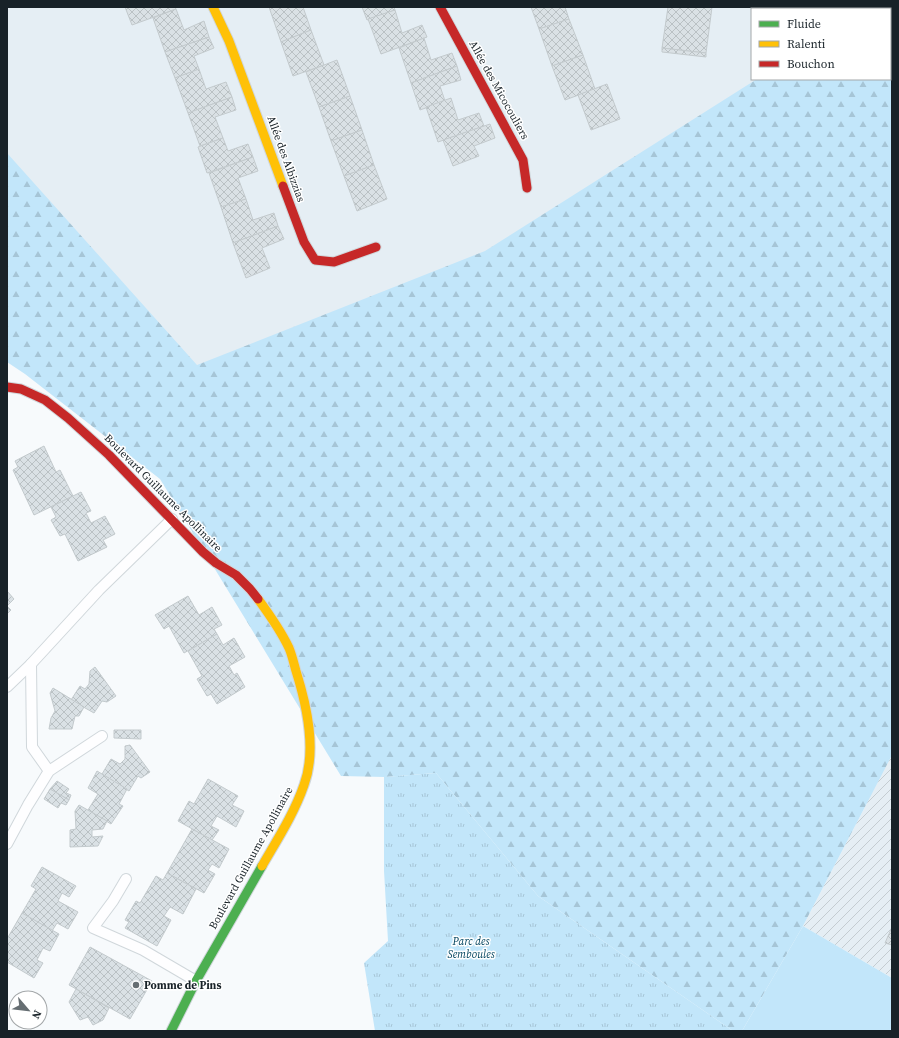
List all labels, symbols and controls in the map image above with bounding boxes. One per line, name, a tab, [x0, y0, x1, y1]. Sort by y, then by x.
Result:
legend	[751, 8, 891, 80]
text: Fluide	[787, 16, 821, 32]
text: Ralenti	[787, 36, 826, 52]
street label: Allée des Micocouliers	[466, 38, 532, 142]
text: Bouchon	[787, 56, 835, 72]
street label: Allée des Albizzias	[263, 114, 309, 204]
street label: Boulevard Guillaume Apollinaire	[101, 431, 225, 555]
street label: Boulevard Guillaume Apollinaire	[205, 784, 297, 932]
park label: Parc des Semboules	[447, 934, 495, 962]
place label: Pomme de Pins	[144, 978, 221, 993]
marker: Pomme de Pins	[131, 980, 141, 990]
north arrow	[8, 990, 48, 1030]
text: N	[28, 1007, 45, 1022]

